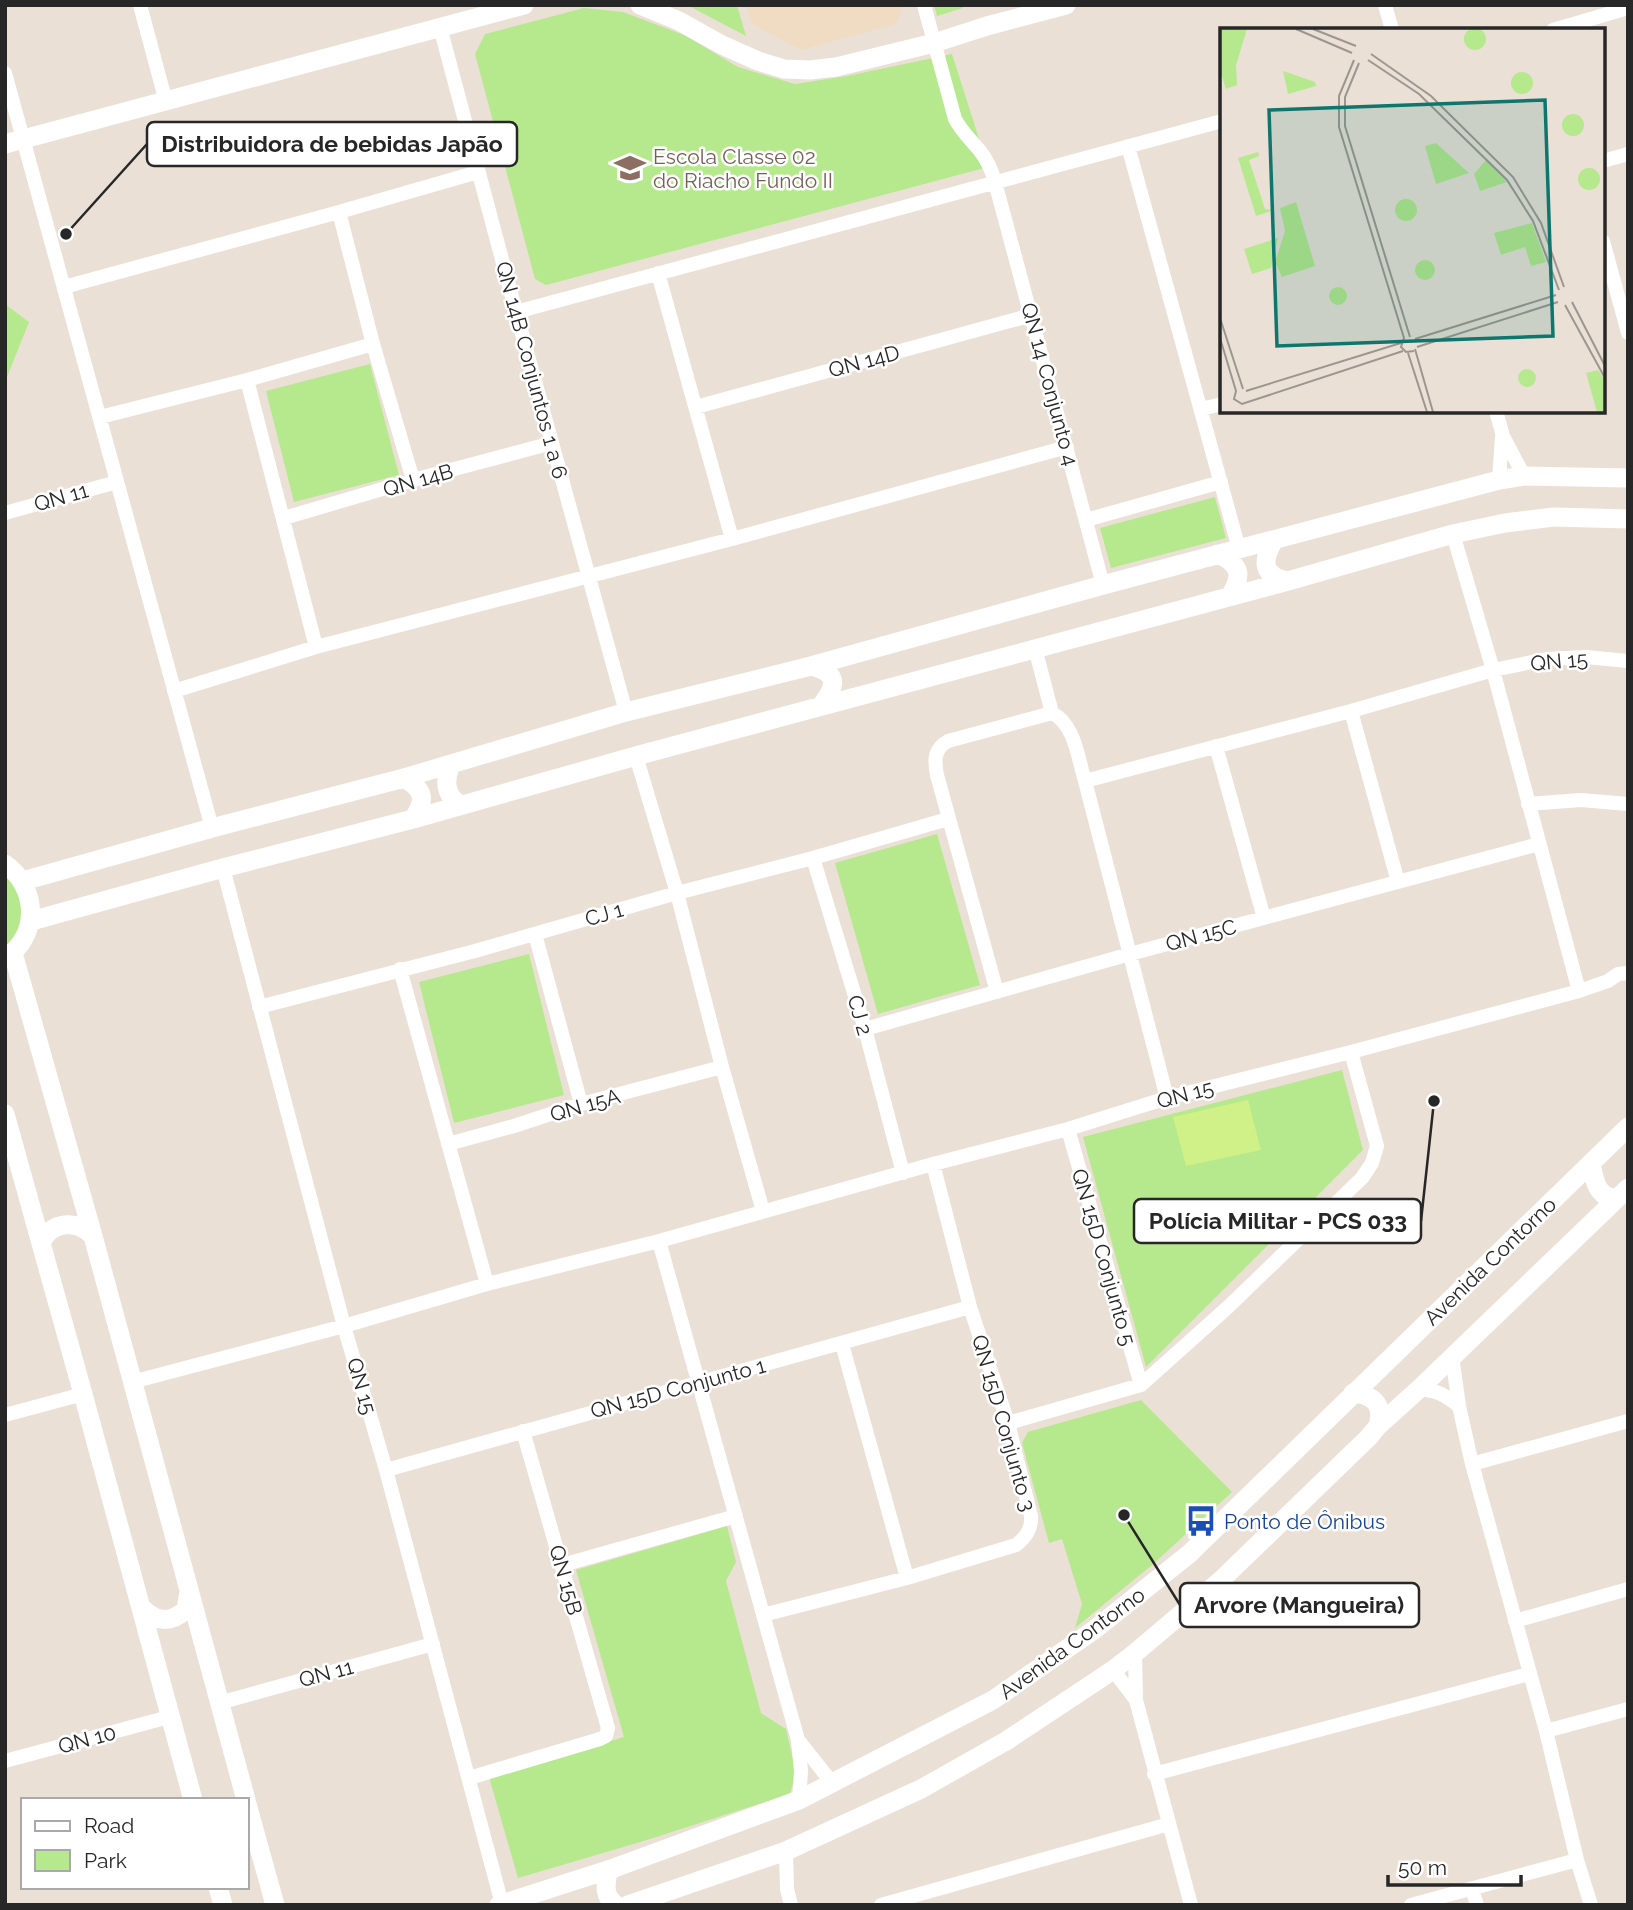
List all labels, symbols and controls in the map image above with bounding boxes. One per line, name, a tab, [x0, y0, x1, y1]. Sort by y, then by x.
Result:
inset map	[1220, 28, 1605, 413]
callout: Distribuidora de bebidas Japão	[147, 122, 517, 166]
text: Distribuidora de bebidas Japão	[161, 130, 503, 157]
place label: Escola Classe 02 do Riacho Fundo II	[653, 144, 833, 193]
school or university icon: Escola Classe 02 do Riacho Fundo II	[613, 151, 647, 185]
street label: QN 14B Conjuntos 1 a 6	[491, 258, 573, 482]
street label: QN 14 Conjunto 4	[1016, 300, 1084, 468]
street label: QN 14D	[826, 340, 902, 382]
street label: QN 14B	[380, 458, 456, 502]
street label: QN 11	[31, 477, 91, 517]
street label: QN 15	[1529, 646, 1589, 676]
street label: CJ 1	[582, 897, 626, 931]
street label: QN 15C	[1163, 914, 1239, 956]
street label: CJ 2	[842, 992, 878, 1038]
street label: QN 15	[1154, 1074, 1216, 1114]
street label: QN 15A	[547, 1083, 623, 1127]
street label: QN 15D Conjunto 5	[1067, 1166, 1141, 1348]
street label: Avenida Contorno	[1419, 1192, 1561, 1330]
callout: Polícia Militar - PCS 033	[1134, 1199, 1421, 1243]
text: Polícia Militar - PCS 033	[1149, 1207, 1407, 1234]
street label: QN 15D Conjunto 3	[967, 1332, 1041, 1514]
street label: QN 15D Conjunto 1	[588, 1353, 768, 1423]
street label: QN 15	[342, 1355, 382, 1417]
bus stop icon: Ponto de Ônibus	[1184, 1504, 1218, 1538]
place label: Ponto de Ônibus	[1224, 1509, 1385, 1534]
street label: QN 15B	[544, 1542, 588, 1618]
street label: Avenida Contorno	[994, 1582, 1150, 1704]
callout: Arvore (Mangueira)	[1180, 1583, 1419, 1627]
text: Arvore (Mangueira)	[1194, 1591, 1404, 1618]
street label: QN 11	[296, 1654, 356, 1692]
street label: QN 10	[55, 1719, 119, 1759]
legend	[21, 1798, 248, 1889]
text: Road	[84, 1813, 134, 1838]
scale bar	[1388, 1843, 1521, 1887]
text: Park	[84, 1848, 127, 1873]
text: 50 m	[1398, 1855, 1447, 1880]

